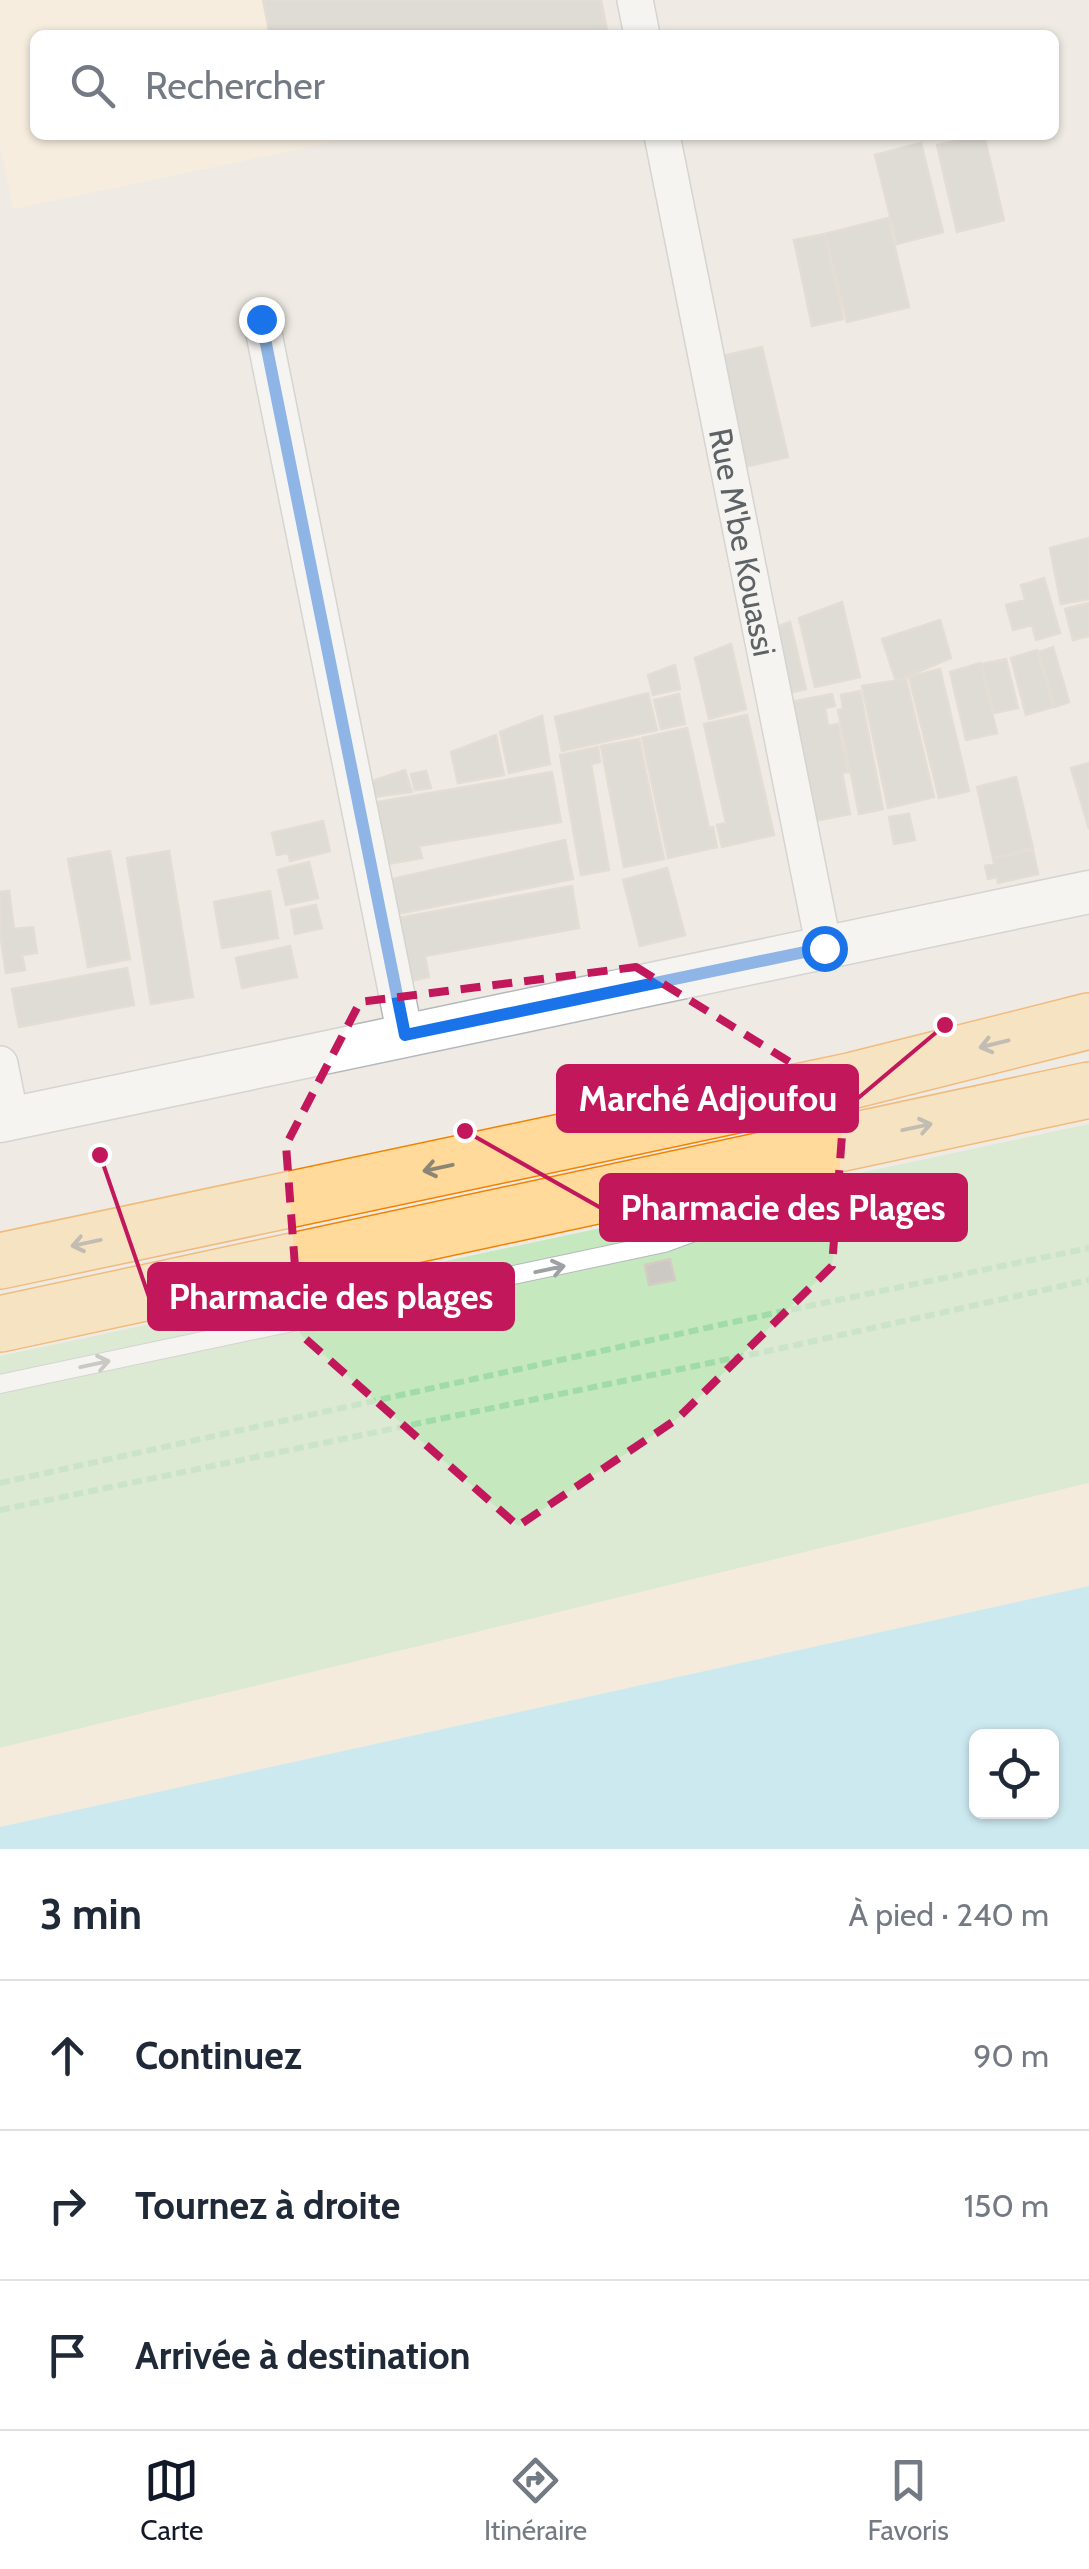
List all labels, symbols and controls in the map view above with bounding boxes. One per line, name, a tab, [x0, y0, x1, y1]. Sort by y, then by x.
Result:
search box	[30, 30, 1059, 140]
icon: search	[65, 58, 120, 113]
text: Rechercher	[145, 62, 325, 109]
route end	[239, 297, 285, 343]
street label: Rue M'be Kouassi	[701, 425, 785, 659]
route start	[802, 926, 848, 972]
one-way arrow	[979, 1036, 1010, 1055]
callout: Marché Adjoufou	[558, 1066, 857, 1131]
text: Marché Adjoufou	[579, 1077, 837, 1120]
one-way arrow	[900, 1117, 932, 1135]
one-way arrow	[423, 1160, 455, 1178]
callout: Pharmacie des Plages	[601, 1175, 966, 1240]
text: Pharmacie des Plages	[620, 1186, 946, 1229]
one-way arrow	[71, 1235, 103, 1253]
one-way arrow	[534, 1258, 566, 1277]
callout: Pharmacie des plages	[149, 1264, 513, 1329]
text: Pharmacie des plages	[169, 1275, 493, 1318]
one-way arrow	[79, 1354, 111, 1373]
map controls	[969, 1729, 1059, 1819]
button: locate	[969, 1729, 1059, 1819]
text: 3 min	[40, 1888, 142, 1940]
text: À pied · 240 m	[848, 1895, 1049, 1934]
icon: ahead	[40, 2028, 95, 2083]
text: Continuez	[135, 2032, 302, 2079]
text: 90 m	[973, 2036, 1049, 2075]
icon: right	[40, 2178, 95, 2233]
text: Tournez à droite	[135, 2182, 400, 2229]
text: 150 m	[964, 2186, 1049, 2225]
icon: arrive	[40, 2328, 95, 2383]
text: Arrivée à destination	[135, 2332, 471, 2379]
tab: Carte	[140, 2453, 203, 2547]
tab: Itinéraire	[484, 2453, 587, 2547]
tab: Favoris	[867, 2453, 949, 2547]

